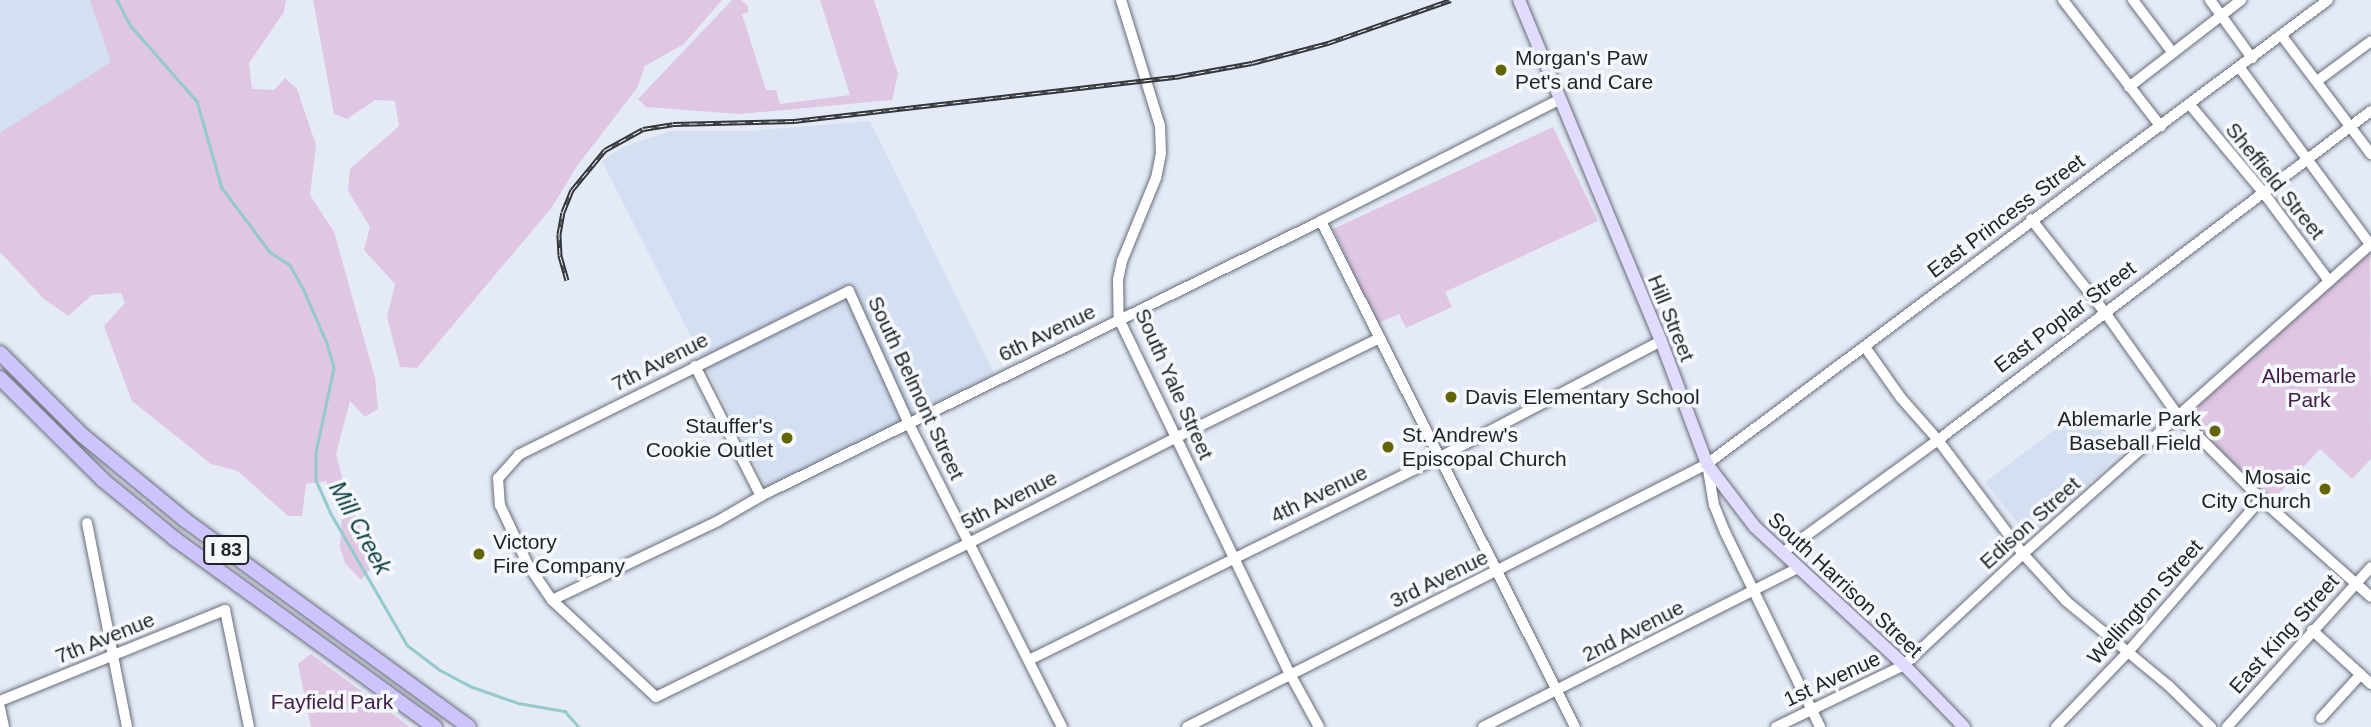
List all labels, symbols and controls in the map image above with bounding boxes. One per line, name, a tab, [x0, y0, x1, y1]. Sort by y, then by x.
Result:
place label: Morgan's Paw Pet's and Care	[1515, 45, 1653, 95]
marker: Morgan's Paw Pet's and Care	[1493, 62, 1509, 78]
street label: Sheffield Street	[2220, 117, 2330, 245]
street label: East Princess Street	[1922, 149, 2090, 283]
street label: East Poplar Street	[1989, 256, 2141, 378]
street label: Hill Street	[1642, 271, 1700, 365]
street label: South Belmont Street	[862, 292, 970, 484]
street label: 6th Avenue	[994, 298, 1100, 368]
street label: South Yale Street	[1129, 304, 1219, 464]
street label: 7th Avenue	[607, 327, 713, 397]
park label: Albemarle Park	[2262, 363, 2356, 413]
place label: Davis Elementary School	[1465, 384, 1700, 410]
marker: Davis Elementary School	[1443, 389, 1459, 405]
place label: Ablemarle Park Baseball Field	[2057, 406, 2201, 456]
place label: Stauffer's Cookie Outlet	[646, 413, 773, 463]
place label: St. Andrew's Episcopal Church	[1402, 422, 1567, 472]
marker: Ablemarle Park Baseball Field	[2207, 423, 2223, 439]
marker: Stauffer's Cookie Outlet	[779, 430, 795, 446]
marker: St. Andrew's Episcopal Church	[1380, 439, 1396, 455]
street label: 4th Avenue	[1266, 459, 1372, 529]
place label: Mosaic City Church	[2201, 464, 2311, 514]
street label: 5th Avenue	[956, 465, 1062, 535]
street label: Edison Street	[1975, 471, 2085, 575]
water label: Mill Creek	[323, 477, 397, 579]
marker: Mosaic City Church	[2317, 481, 2333, 497]
street label: South Harrison Street	[1763, 507, 1927, 663]
place label: Victory Fire Company	[493, 529, 625, 579]
road number: I 83	[202, 534, 250, 566]
street label: Wellington Street	[2082, 534, 2208, 670]
street label: 3rd Avenue	[1385, 544, 1493, 614]
marker: Victory Fire Company	[471, 546, 487, 562]
street label: East King Street	[2224, 569, 2344, 699]
street label: 2nd Avenue	[1578, 594, 1688, 668]
street label: 7th Avenue	[51, 606, 159, 670]
street label: 1st Avenue	[1779, 645, 1885, 713]
park label: Fayfield Park	[271, 689, 393, 715]

